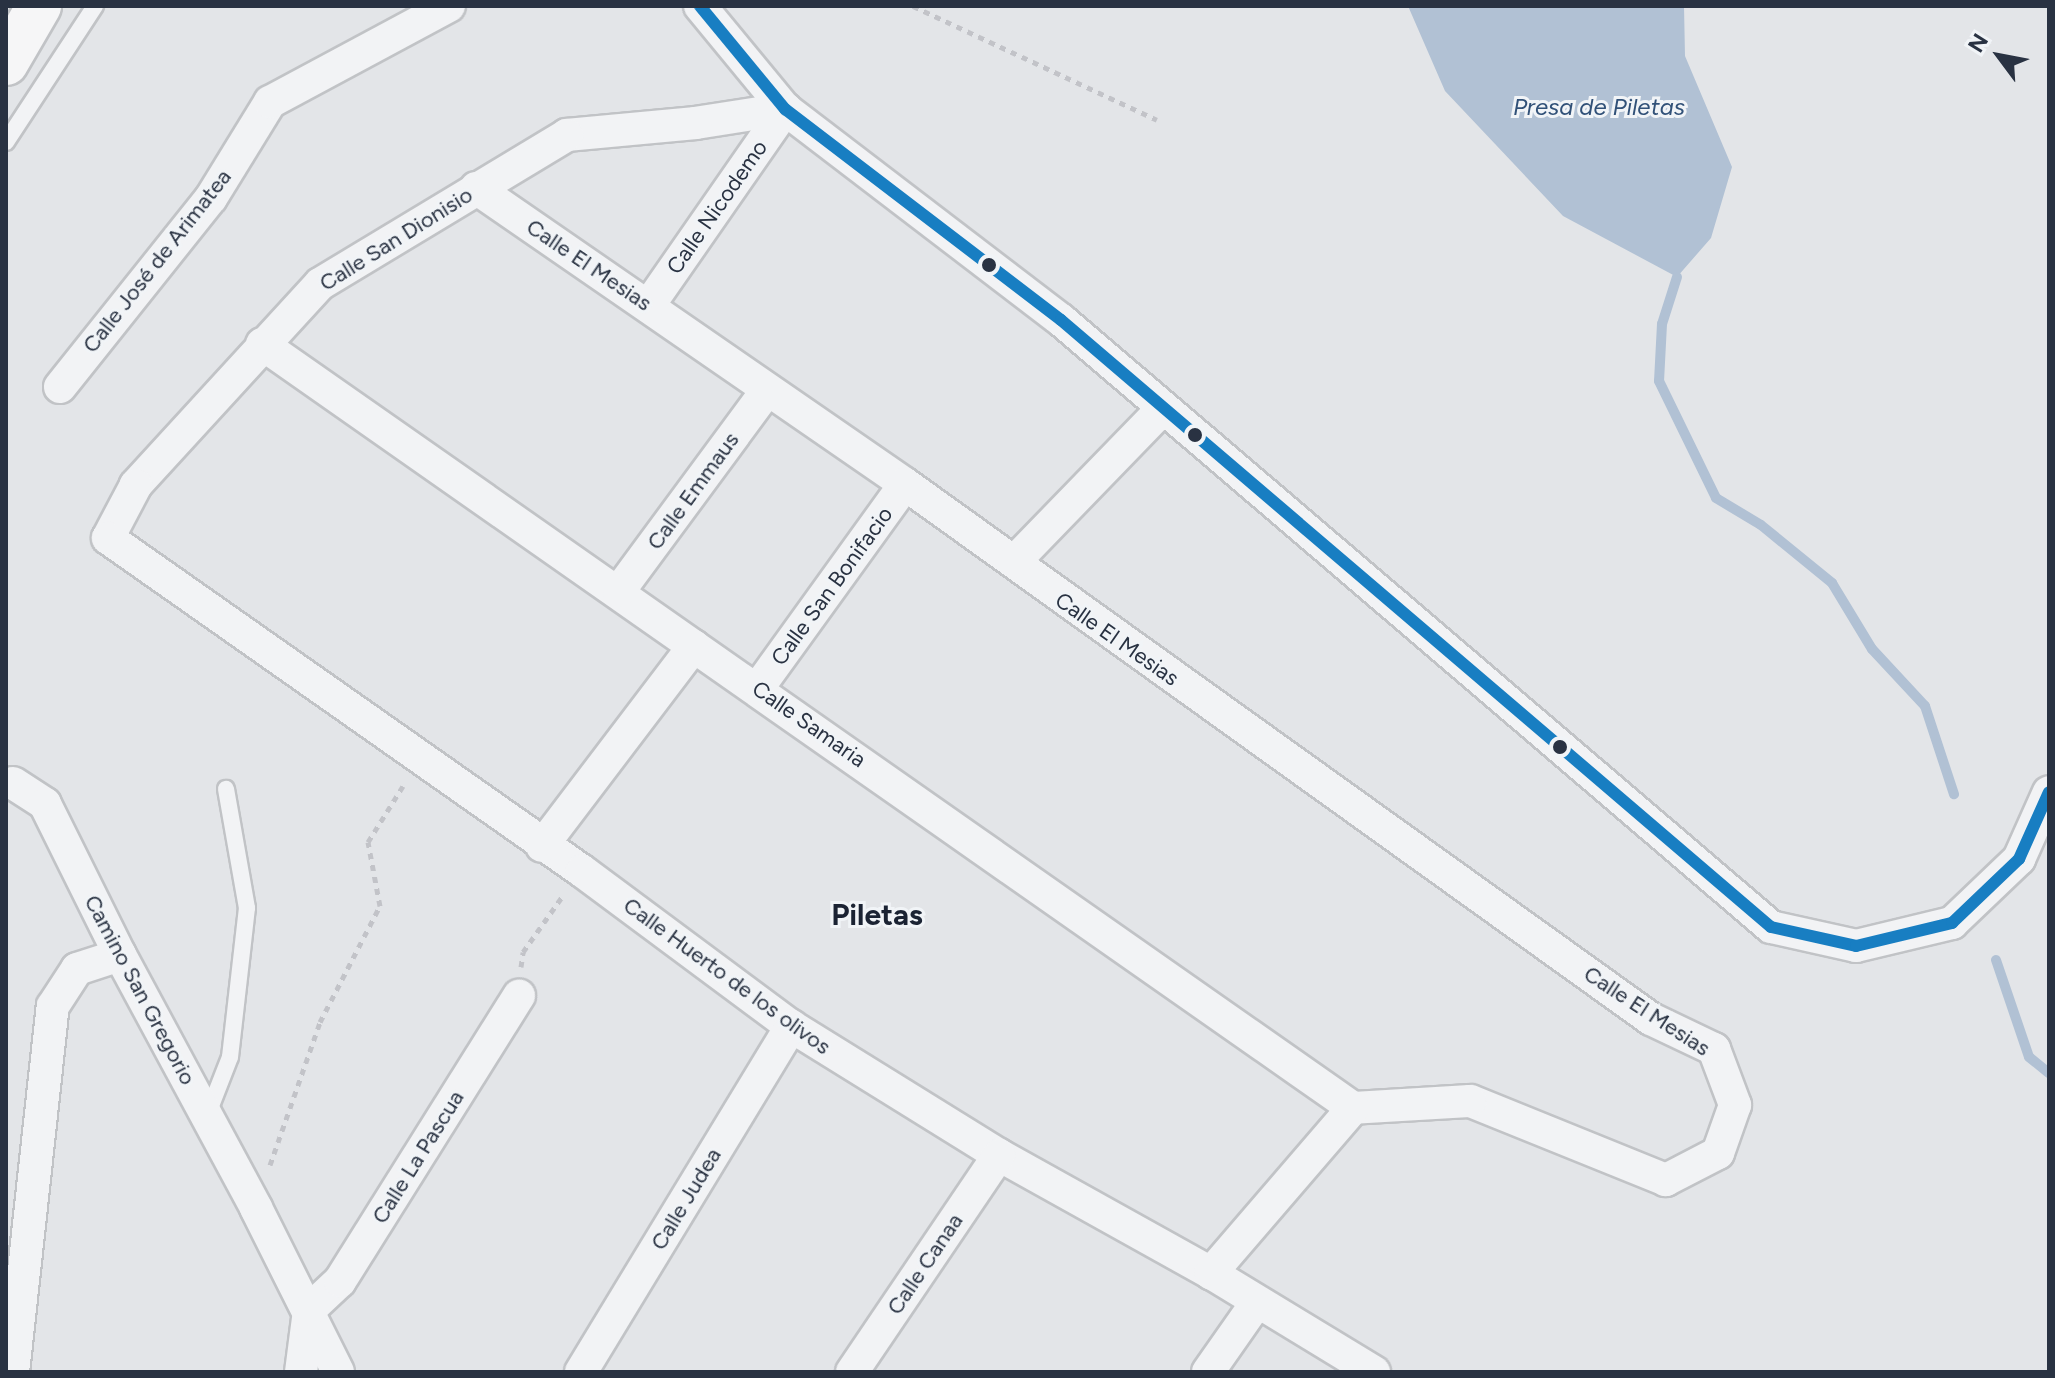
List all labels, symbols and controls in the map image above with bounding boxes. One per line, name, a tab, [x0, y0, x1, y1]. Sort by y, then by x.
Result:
north arrow	[1959, 16, 2039, 96]
text: N	[1962, 29, 1994, 57]
water label: Presa de Piletas	[1513, 93, 1685, 121]
street label: Calle Nicodemo	[661, 135, 773, 279]
street label: Calle José de Arimatea	[77, 164, 237, 358]
street label: Calle San Dionisio	[315, 181, 477, 297]
street label: Calle El Mesias	[522, 214, 656, 316]
unlabelled marker	[981, 257, 997, 273]
street label: Calle Emmaus	[642, 427, 744, 555]
unlabelled marker	[1187, 427, 1203, 443]
street label: Calle San Bonifacio	[766, 502, 898, 670]
street label: Calle El Mesias	[1050, 587, 1184, 691]
street label: Calle Samaria	[747, 675, 871, 773]
unlabelled marker	[1552, 739, 1568, 755]
street label: Camino San Gregorio	[79, 891, 201, 1089]
street label: Calle Huerto de los olivos	[618, 892, 836, 1060]
district label: Piletas	[831, 897, 923, 933]
street label: Calle El Mesias	[1579, 960, 1715, 1062]
street label: Calle La Pascua	[367, 1086, 469, 1228]
street label: Calle Judea	[645, 1143, 727, 1255]
street label: Calle Canaa	[882, 1209, 968, 1319]

